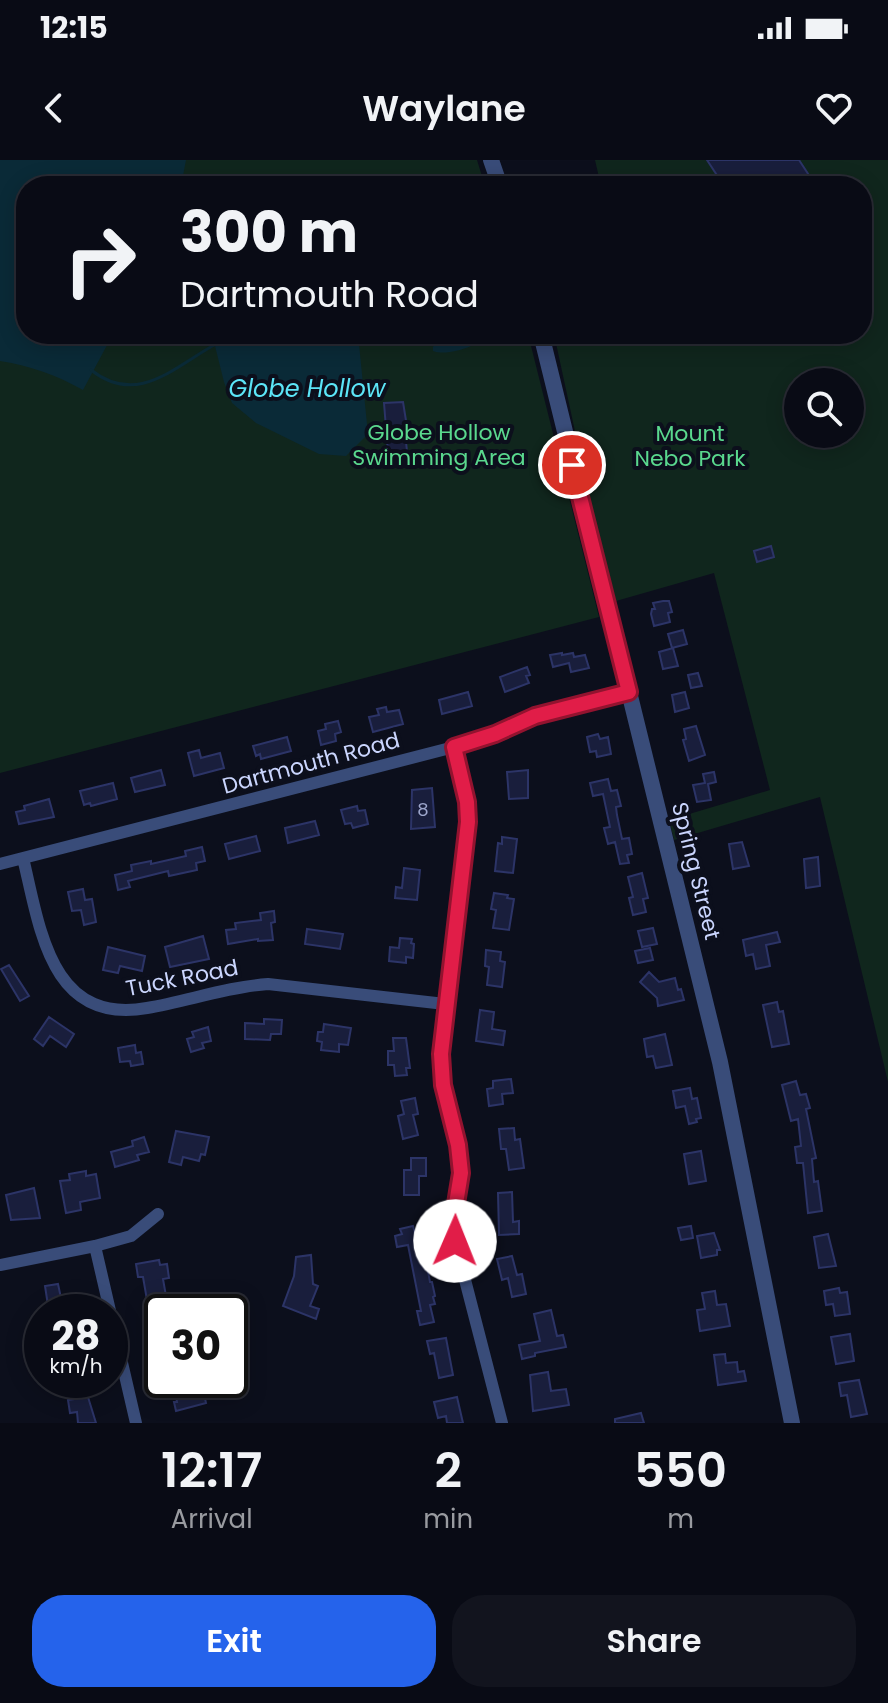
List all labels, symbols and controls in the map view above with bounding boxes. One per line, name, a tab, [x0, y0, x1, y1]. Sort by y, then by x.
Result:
text: 12:15	[40, 6, 108, 49]
text: Waylane	[362, 83, 526, 134]
icon: back	[32, 86, 76, 130]
icon: heart	[812, 86, 856, 130]
text: 300 m	[180, 193, 358, 272]
icon: right	[48, 208, 152, 312]
text: Dartmouth Road	[180, 269, 479, 320]
map controls	[784, 368, 864, 448]
button: search	[784, 368, 864, 448]
water label: Globe Hollow	[229, 372, 387, 405]
park label: Globe Hollow Swimming Area	[352, 417, 526, 473]
park label: Mount Nebo Park	[634, 418, 746, 474]
pin	[538, 431, 606, 499]
icon: arrive	[550, 443, 594, 487]
street label: Dartmouth Road	[219, 724, 403, 802]
house number: 8	[417, 797, 429, 822]
street label: Spring Street	[664, 799, 728, 943]
street label: Tuck Road	[123, 952, 241, 1004]
position arrow	[413, 1199, 497, 1283]
speed limit sign: 30	[144, 1294, 248, 1398]
text: 28	[52, 1308, 100, 1364]
text: km/h	[49, 1352, 103, 1380]
text: 12:17	[161, 1437, 262, 1504]
text: 2	[434, 1437, 462, 1504]
text: 550	[634, 1437, 727, 1504]
text: Arrival	[171, 1501, 253, 1537]
text: min	[423, 1501, 473, 1537]
text: m	[667, 1501, 694, 1537]
button: Exit	[32, 1595, 436, 1687]
button: Share	[452, 1595, 856, 1687]

